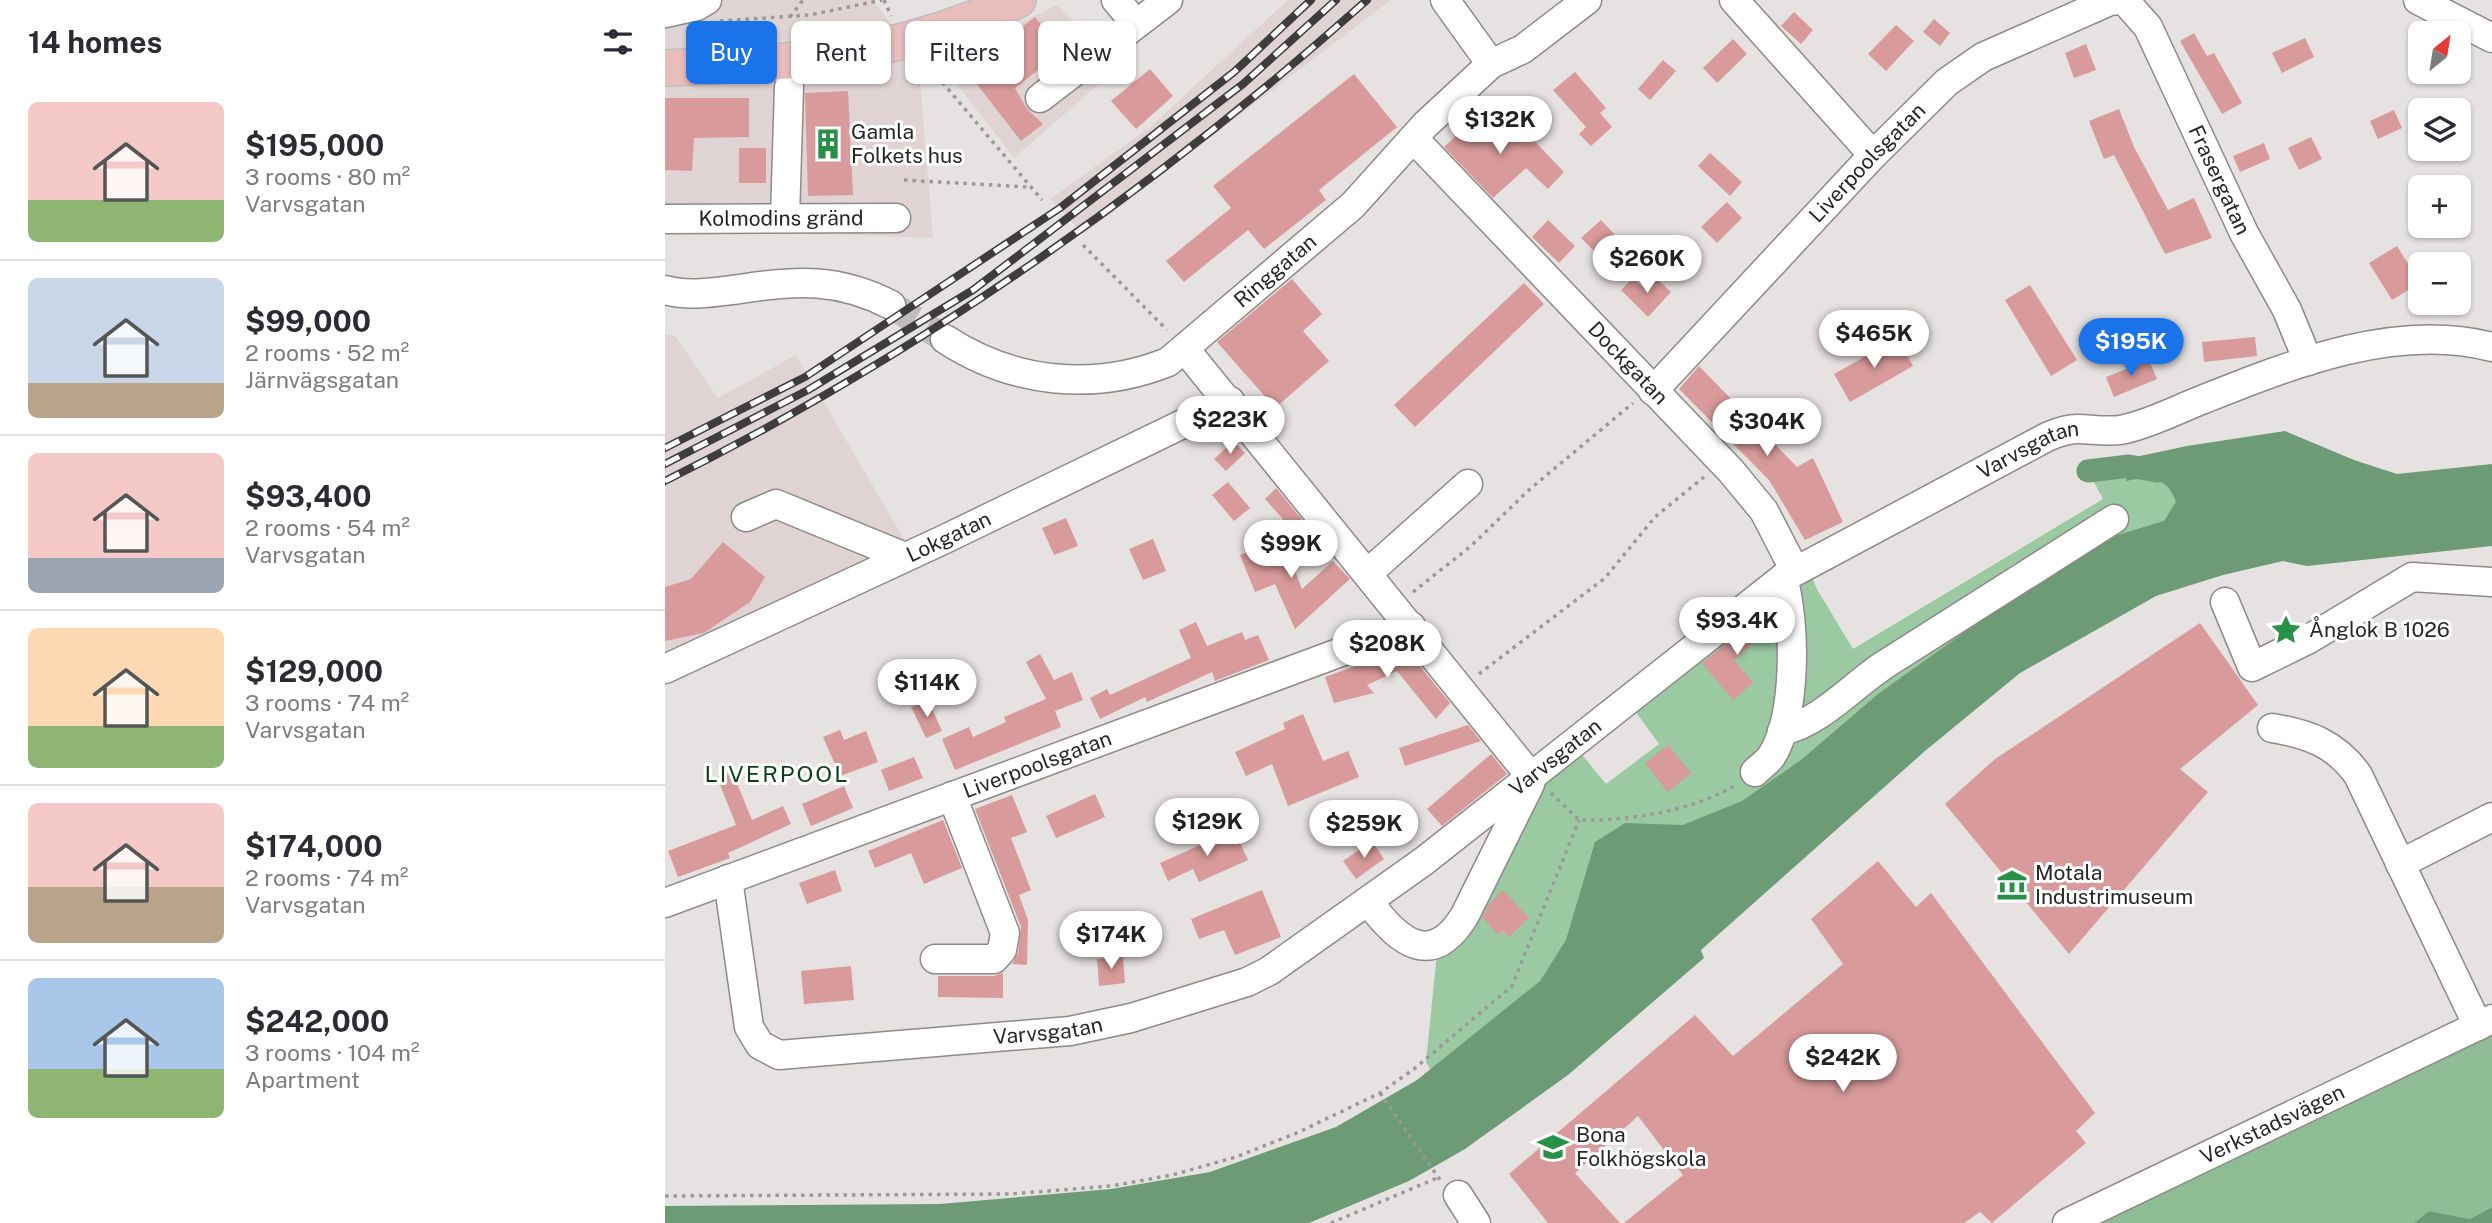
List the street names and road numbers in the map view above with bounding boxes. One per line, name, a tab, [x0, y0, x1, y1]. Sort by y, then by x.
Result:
street label: Liverpoolsgatan	[1804, 98, 1930, 228]
street label: Frasergatan	[2183, 121, 2256, 239]
street label: Kolmodins gränd	[699, 205, 863, 231]
street label: Ringgatan	[1229, 229, 1321, 312]
street label: Dockgatan	[1583, 316, 1674, 409]
street label: Varvsgatan	[1973, 416, 2080, 484]
street label: Lokgatan	[902, 506, 995, 567]
street label: Varvsgatan	[1504, 713, 1606, 801]
street label: Liverpoolsgatan	[959, 725, 1115, 803]
street label: Varvsgatan	[992, 1011, 1105, 1049]
street label: Verkstadsvägen	[2196, 1079, 2348, 1169]

